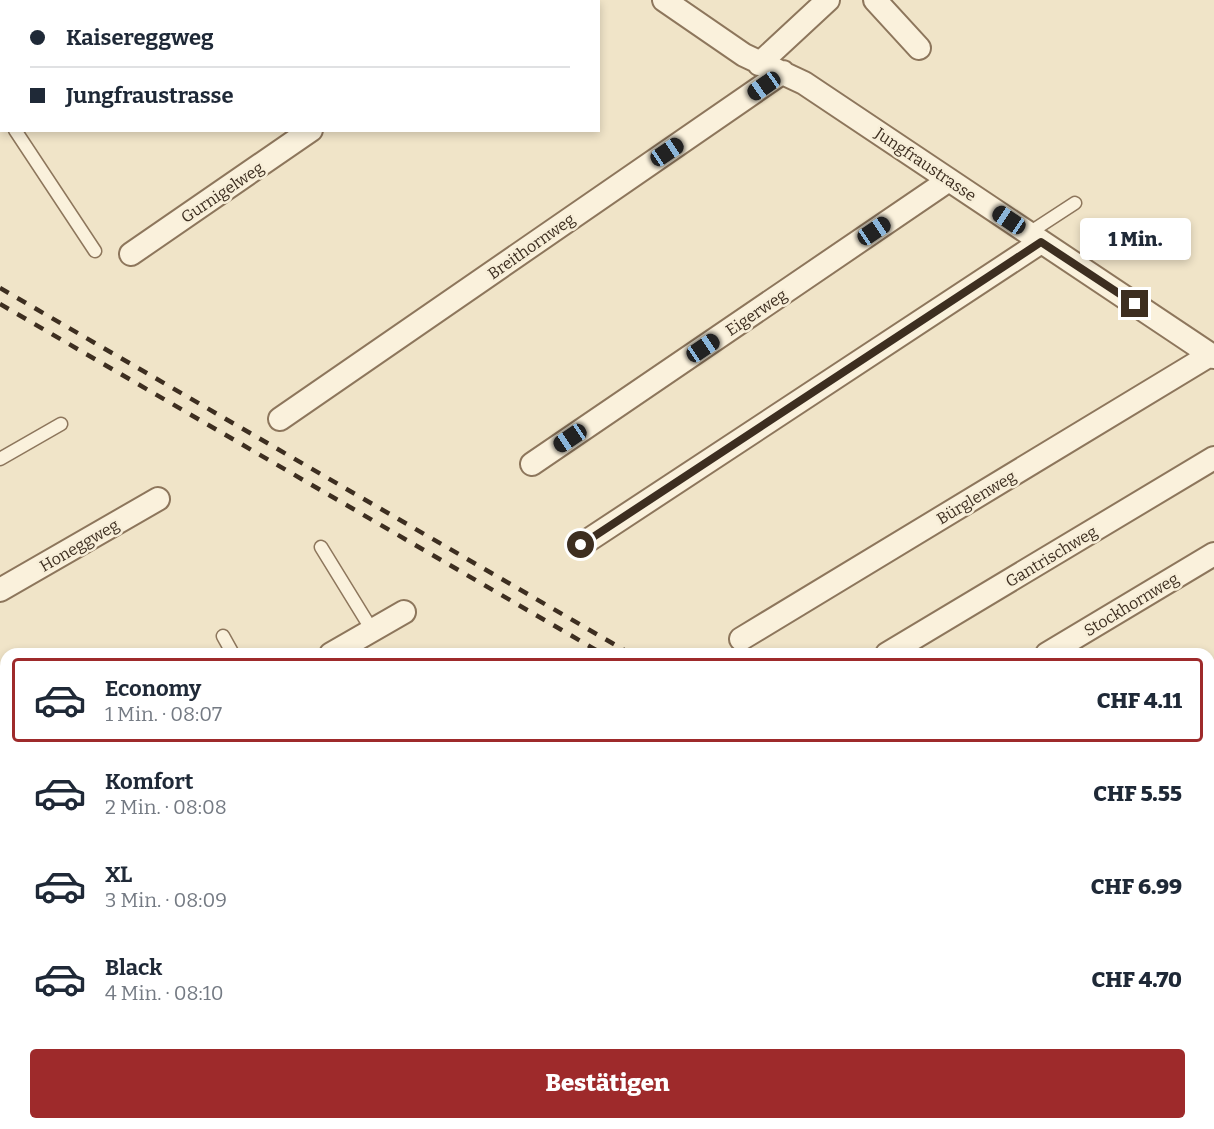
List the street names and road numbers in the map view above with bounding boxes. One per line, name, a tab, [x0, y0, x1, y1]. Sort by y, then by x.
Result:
street label: Jungfraustrasse	[871, 123, 980, 205]
street label: Gurnigelweg	[177, 158, 267, 227]
street label: Breithornweg	[484, 209, 578, 283]
street label: Eigerweg	[722, 285, 790, 340]
street label: Bürglenweg	[933, 466, 1019, 528]
street label: Honeggweg	[36, 515, 122, 576]
street label: Gantrischweg	[1002, 522, 1100, 591]
street label: Stockhornweg	[1081, 569, 1182, 640]

